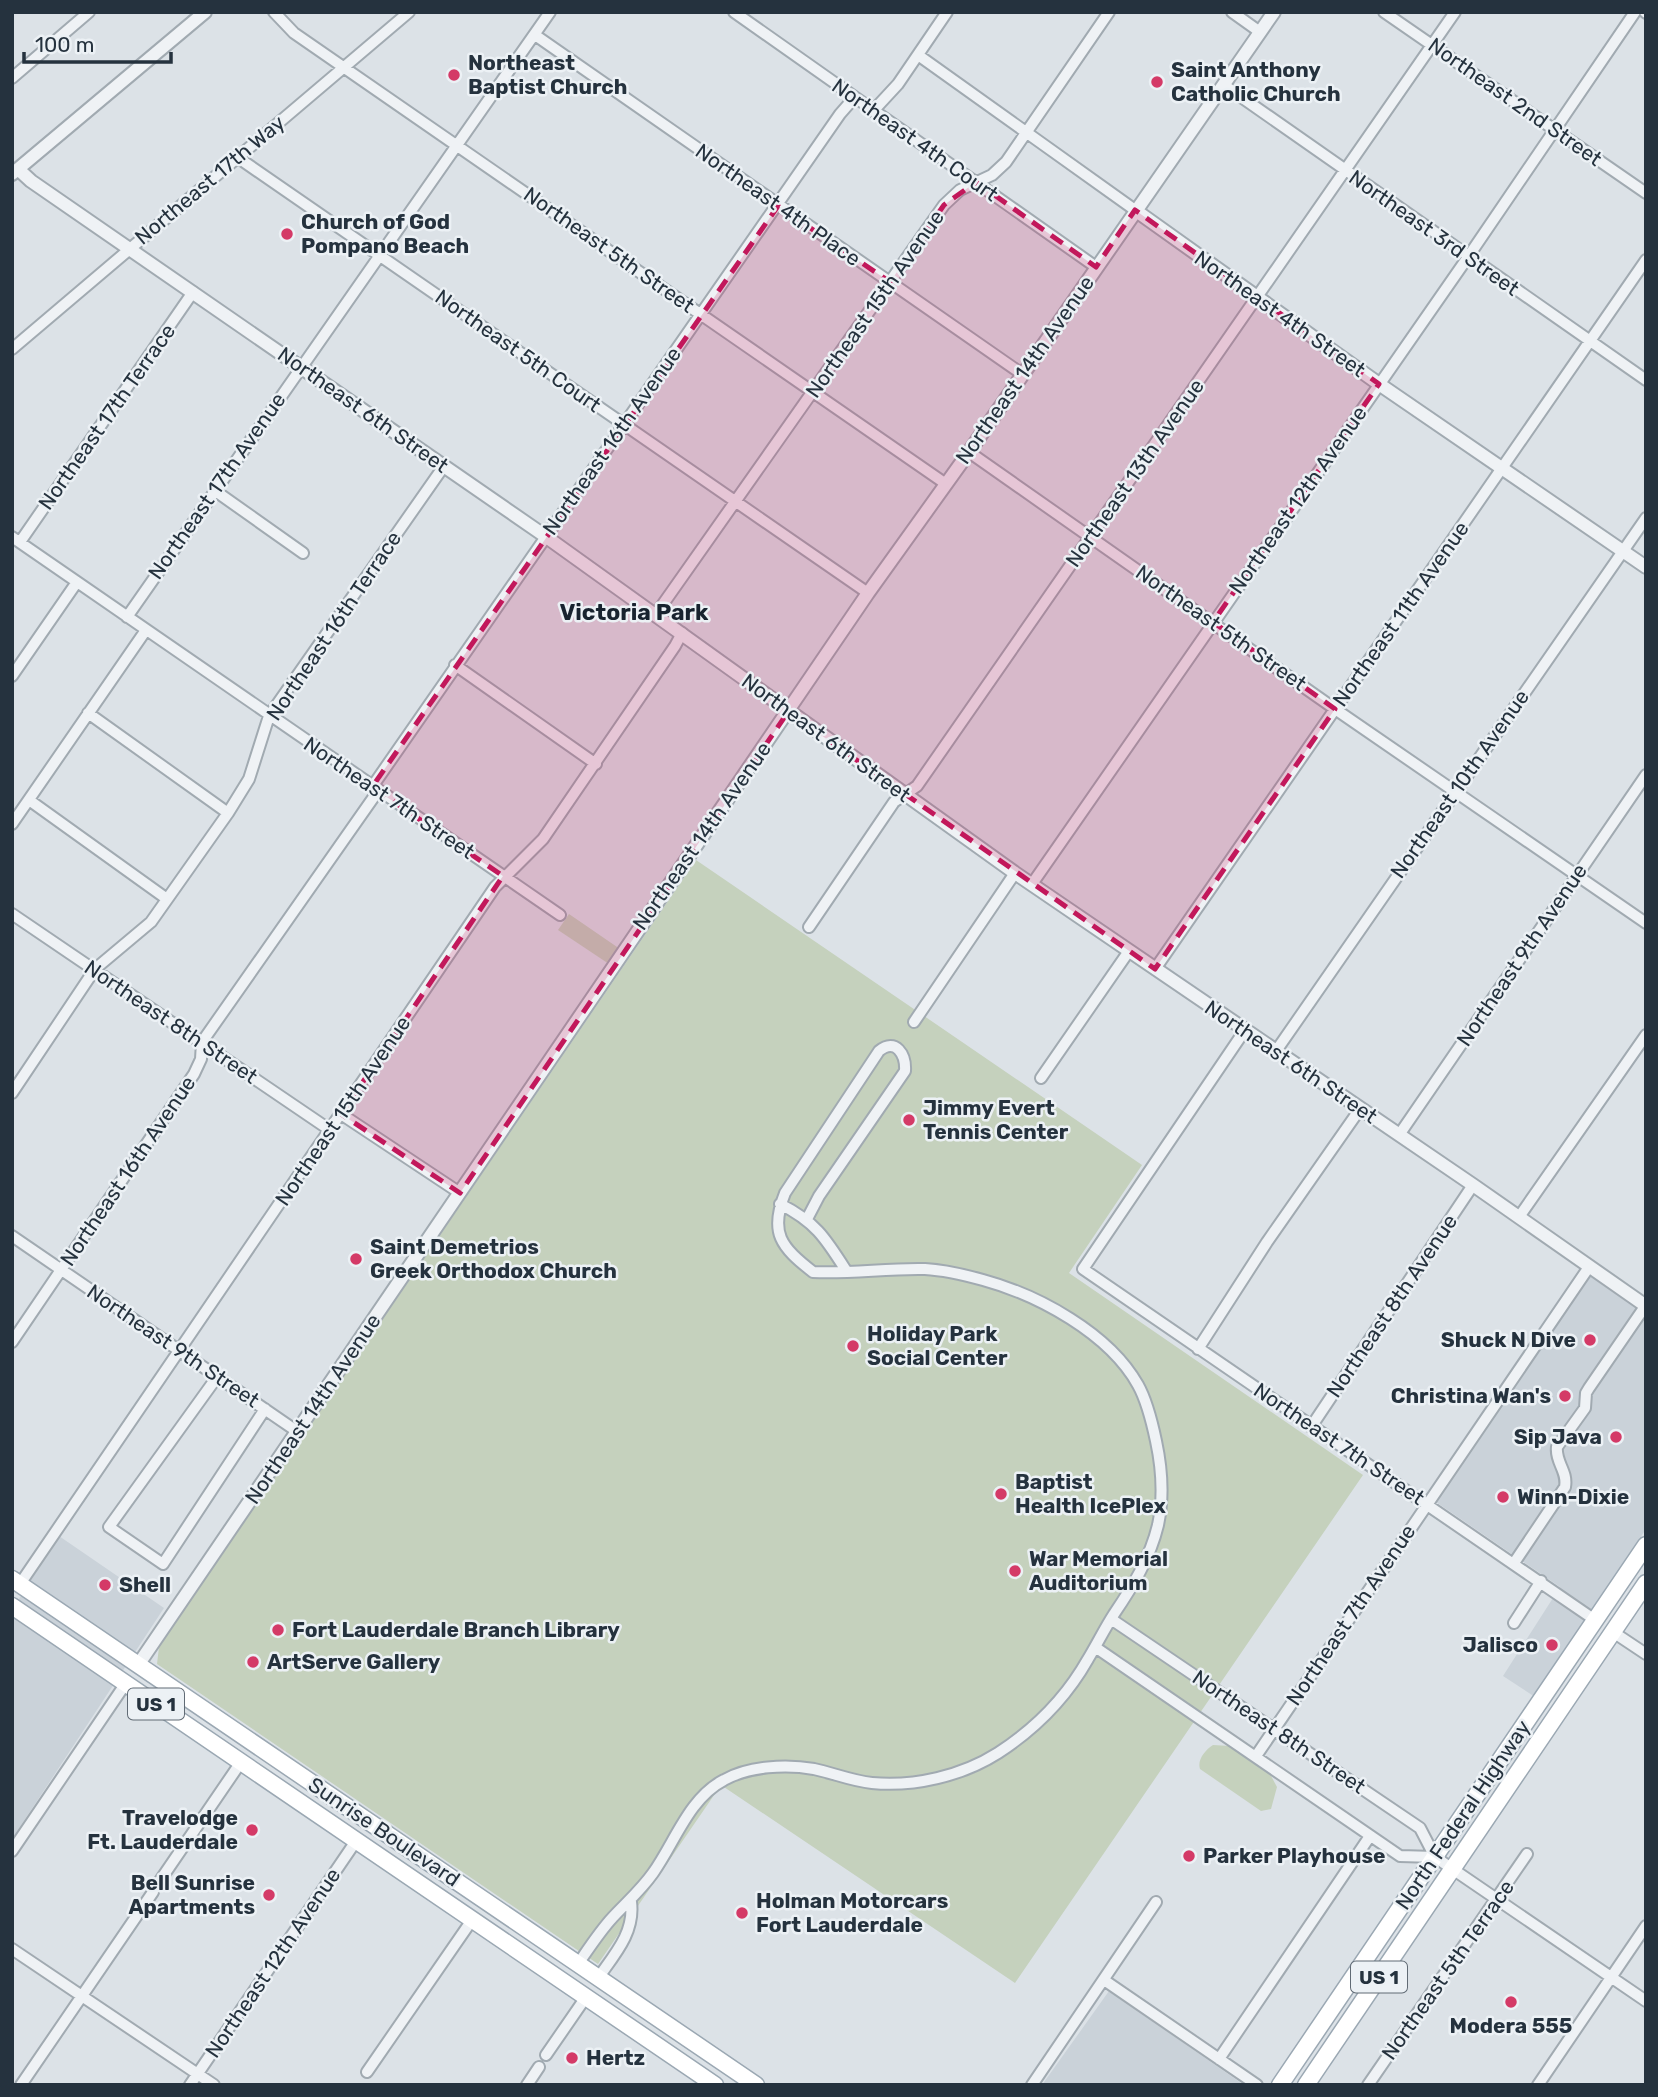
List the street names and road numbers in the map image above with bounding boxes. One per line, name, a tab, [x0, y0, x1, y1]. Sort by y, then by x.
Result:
street label: Northeast 2nd Street	[1424, 32, 1607, 171]
street label: Northeast 4th Court	[827, 73, 1003, 206]
street label: Northeast 17th Way	[130, 109, 290, 250]
street label: Northeast 4th Place	[691, 138, 866, 271]
street label: Northeast 3rd Street	[1344, 164, 1524, 301]
street label: Northeast 5th Street	[519, 181, 699, 318]
street label: Northeast 15th Avenue	[800, 205, 949, 402]
street label: Northeast 4th Street	[1190, 245, 1371, 382]
street label: Northeast 14th Avenue	[950, 271, 1099, 469]
street label: Northeast 5th Court	[431, 284, 606, 417]
street label: Northeast 17th Terrace	[33, 319, 180, 514]
street label: Northeast 6th Street	[273, 341, 453, 478]
street label: Northeast 16th Avenue	[537, 342, 686, 540]
street label: Northeast 13th Avenue	[1060, 374, 1209, 572]
street label: Northeast 17th Avenue	[143, 388, 290, 584]
street label: Northeast 12th Avenue	[1223, 401, 1372, 598]
street label: Northeast 11th Avenue	[1327, 516, 1474, 711]
street label: Northeast 16th Terrace	[261, 526, 406, 725]
street label: Northeast 5th Street	[1131, 559, 1311, 696]
street label: Northeast 6th Street	[737, 668, 916, 807]
street label: Northeast 10th Avenue	[1385, 685, 1534, 883]
street label: Northeast 7th Street	[299, 731, 479, 864]
street label: Northeast 14th Avenue	[627, 737, 776, 935]
street label: Northeast 9th Avenue	[1451, 859, 1592, 1051]
street label: Northeast 8th Street	[80, 954, 263, 1089]
street label: Northeast 6th Street	[1200, 995, 1382, 1129]
street label: Northeast 15th Avenue	[270, 1011, 415, 1210]
street label: Northeast 16th Avenue	[55, 1071, 201, 1270]
street label: Northeast 8th Avenue	[1321, 1209, 1462, 1402]
street label: Northeast 9th Street	[82, 1279, 264, 1413]
street label: Northeast 14th Avenue	[240, 1309, 386, 1509]
street label: Northeast 7th Street	[1249, 1377, 1429, 1510]
street label: Northeast 7th Avenue	[1281, 1519, 1420, 1710]
street label: Northeast 8th Street	[1188, 1664, 1371, 1799]
road number: US 1	[128, 1688, 184, 1720]
street label: North Federal Highway	[1390, 1715, 1536, 1914]
street label: Sunrise Boulevard	[304, 1772, 465, 1892]
street label: Northeast 12th Avenue	[200, 1863, 345, 2062]
street label: Northeast 5th Terrace	[1376, 1875, 1519, 2064]
road number: US 1	[1351, 1962, 1407, 1993]

